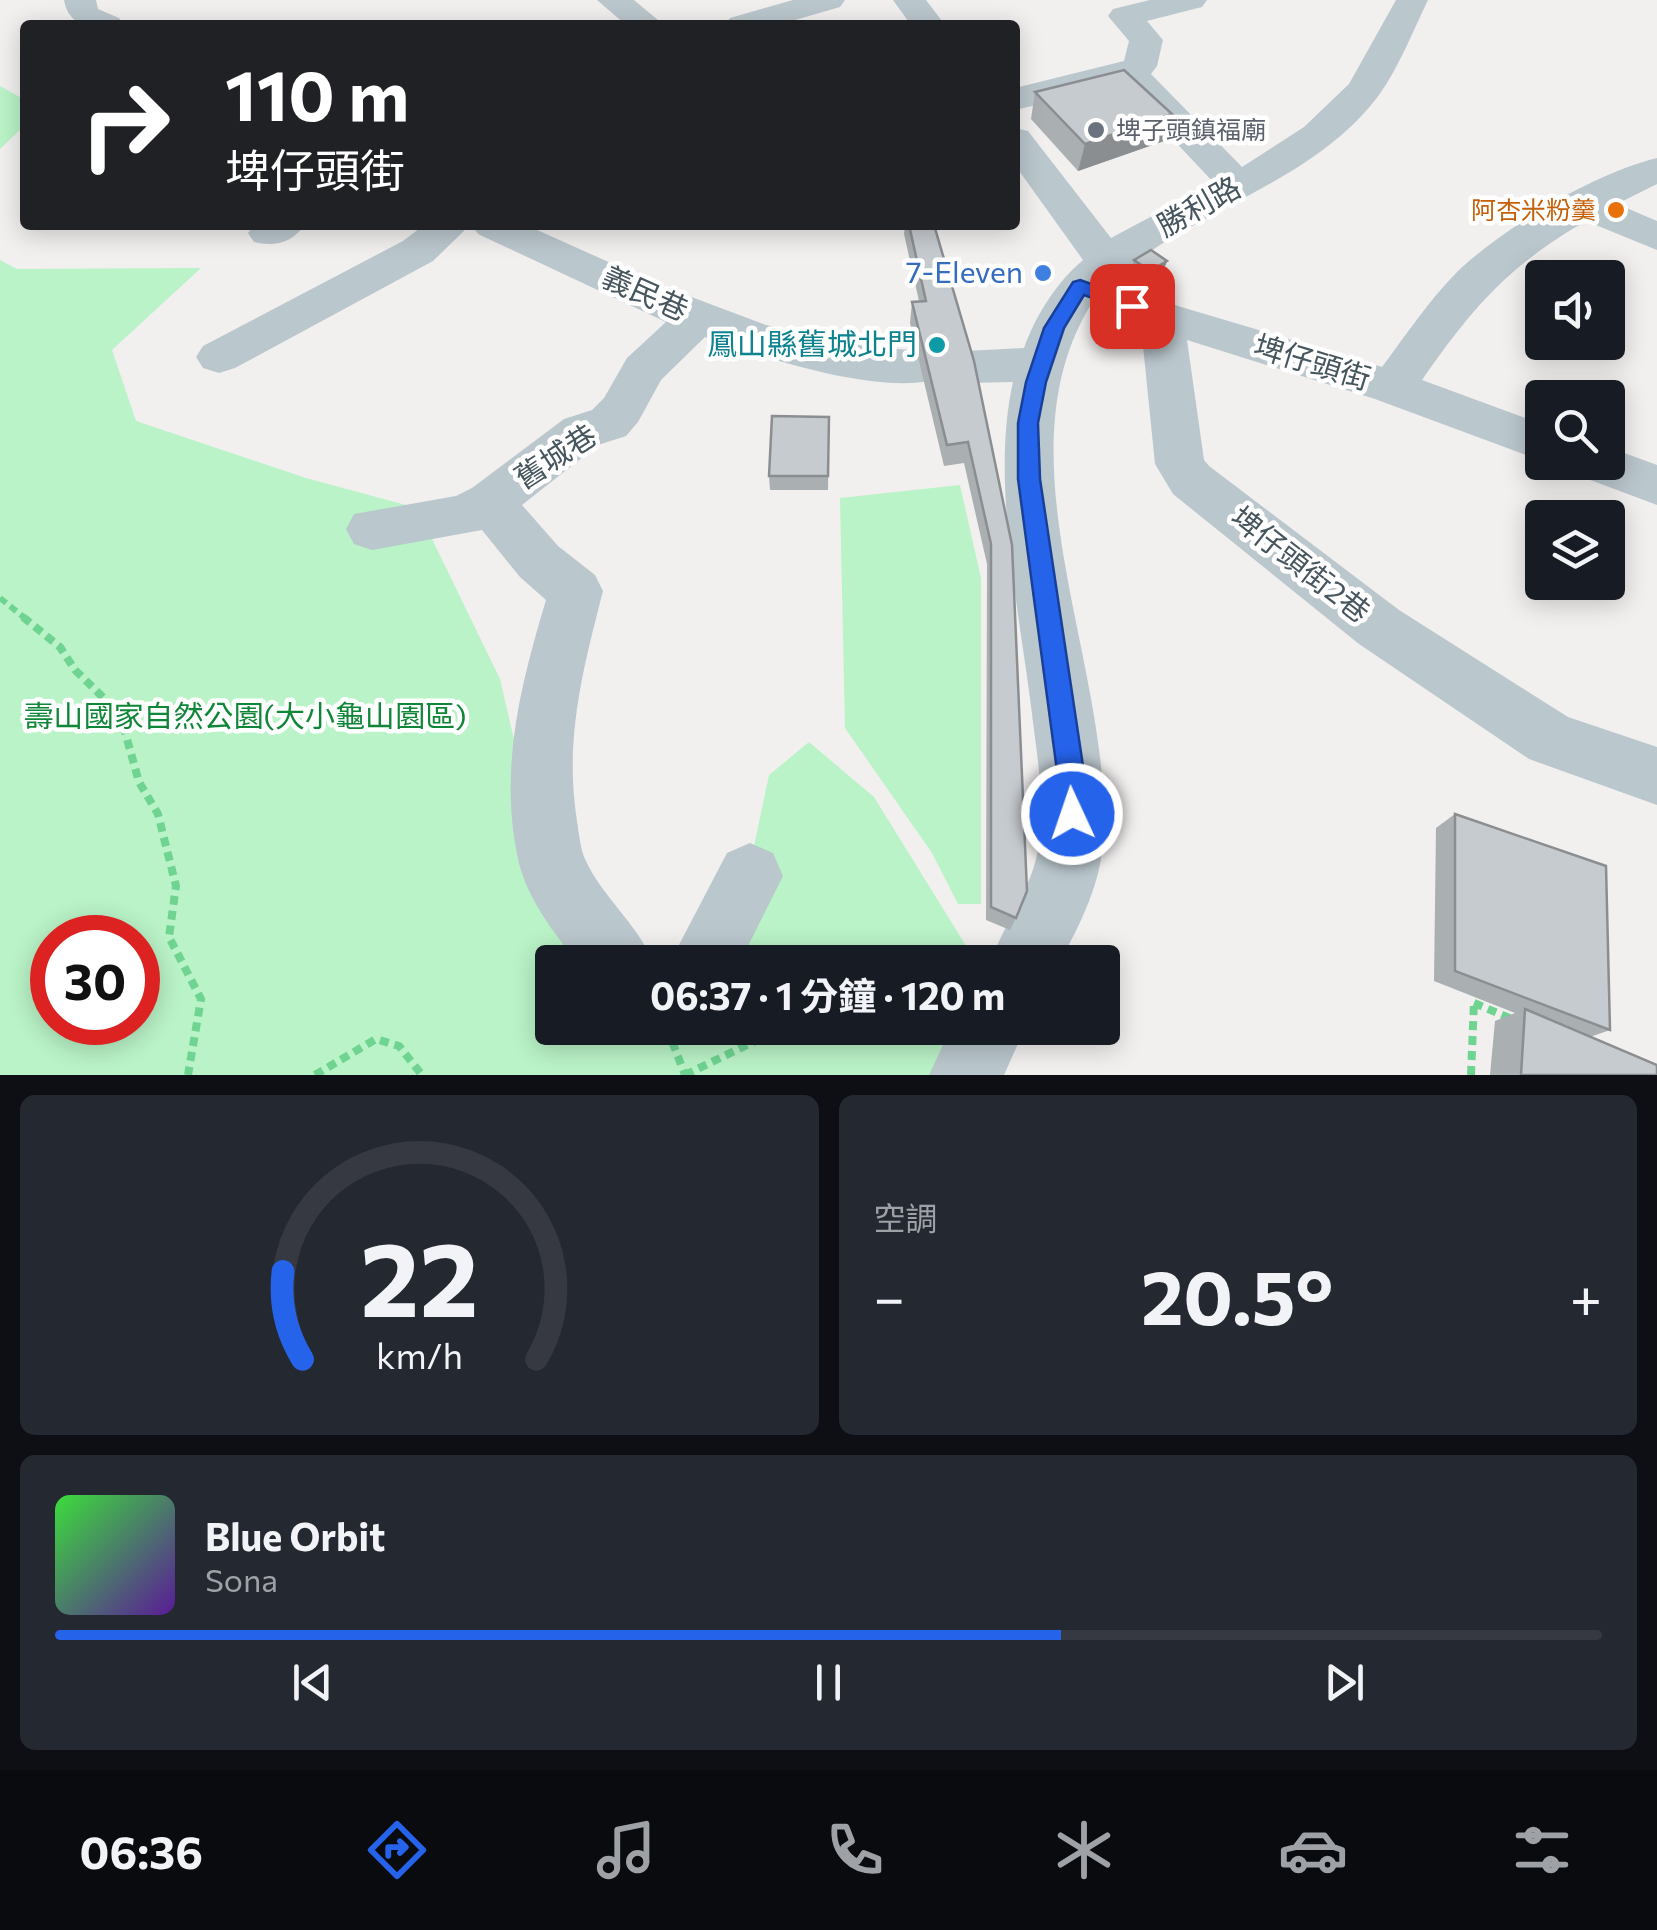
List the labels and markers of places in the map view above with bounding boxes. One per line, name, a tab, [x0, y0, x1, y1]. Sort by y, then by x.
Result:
place label: 埤子頭鎮福廟	[1116, 114, 1266, 144]
marker: 埤子頭鎮福廟	[1085, 119, 1107, 141]
place label: 阿杏米粉羹	[1471, 194, 1596, 224]
marker: 阿杏米粉羹	[1605, 199, 1627, 221]
place label: 7-Eleven	[906, 252, 1023, 289]
marker: 7-Eleven	[1032, 262, 1054, 284]
pin	[1090, 264, 1175, 349]
place label: 鳳山縣舊城北門	[707, 324, 917, 361]
marker: 鳳山縣舊城北門	[926, 334, 948, 356]

